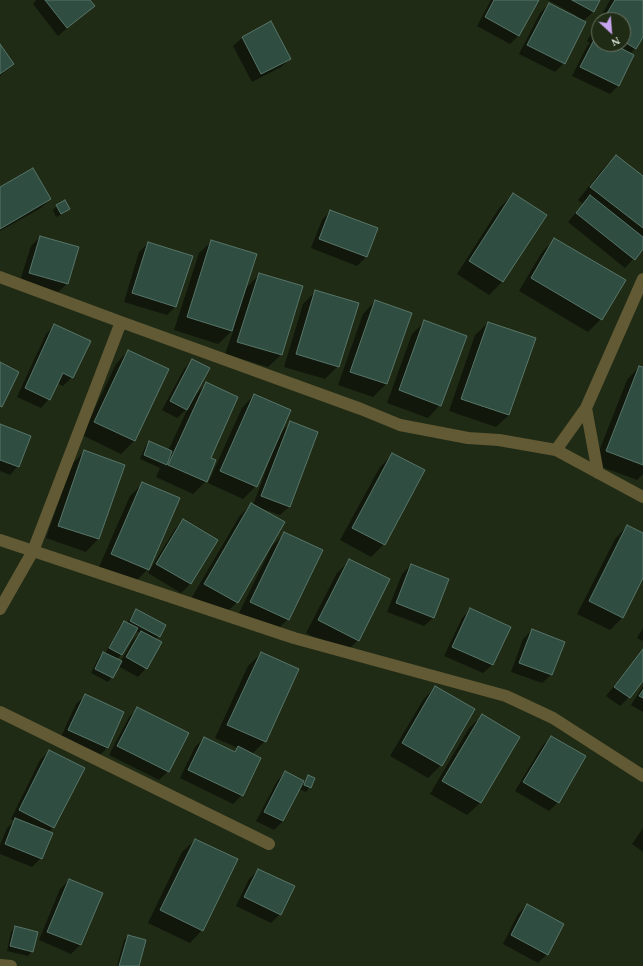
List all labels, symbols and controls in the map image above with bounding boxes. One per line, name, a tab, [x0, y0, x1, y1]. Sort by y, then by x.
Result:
north arrow	[591, 12, 631, 52]
text: N	[610, 35, 622, 49]

